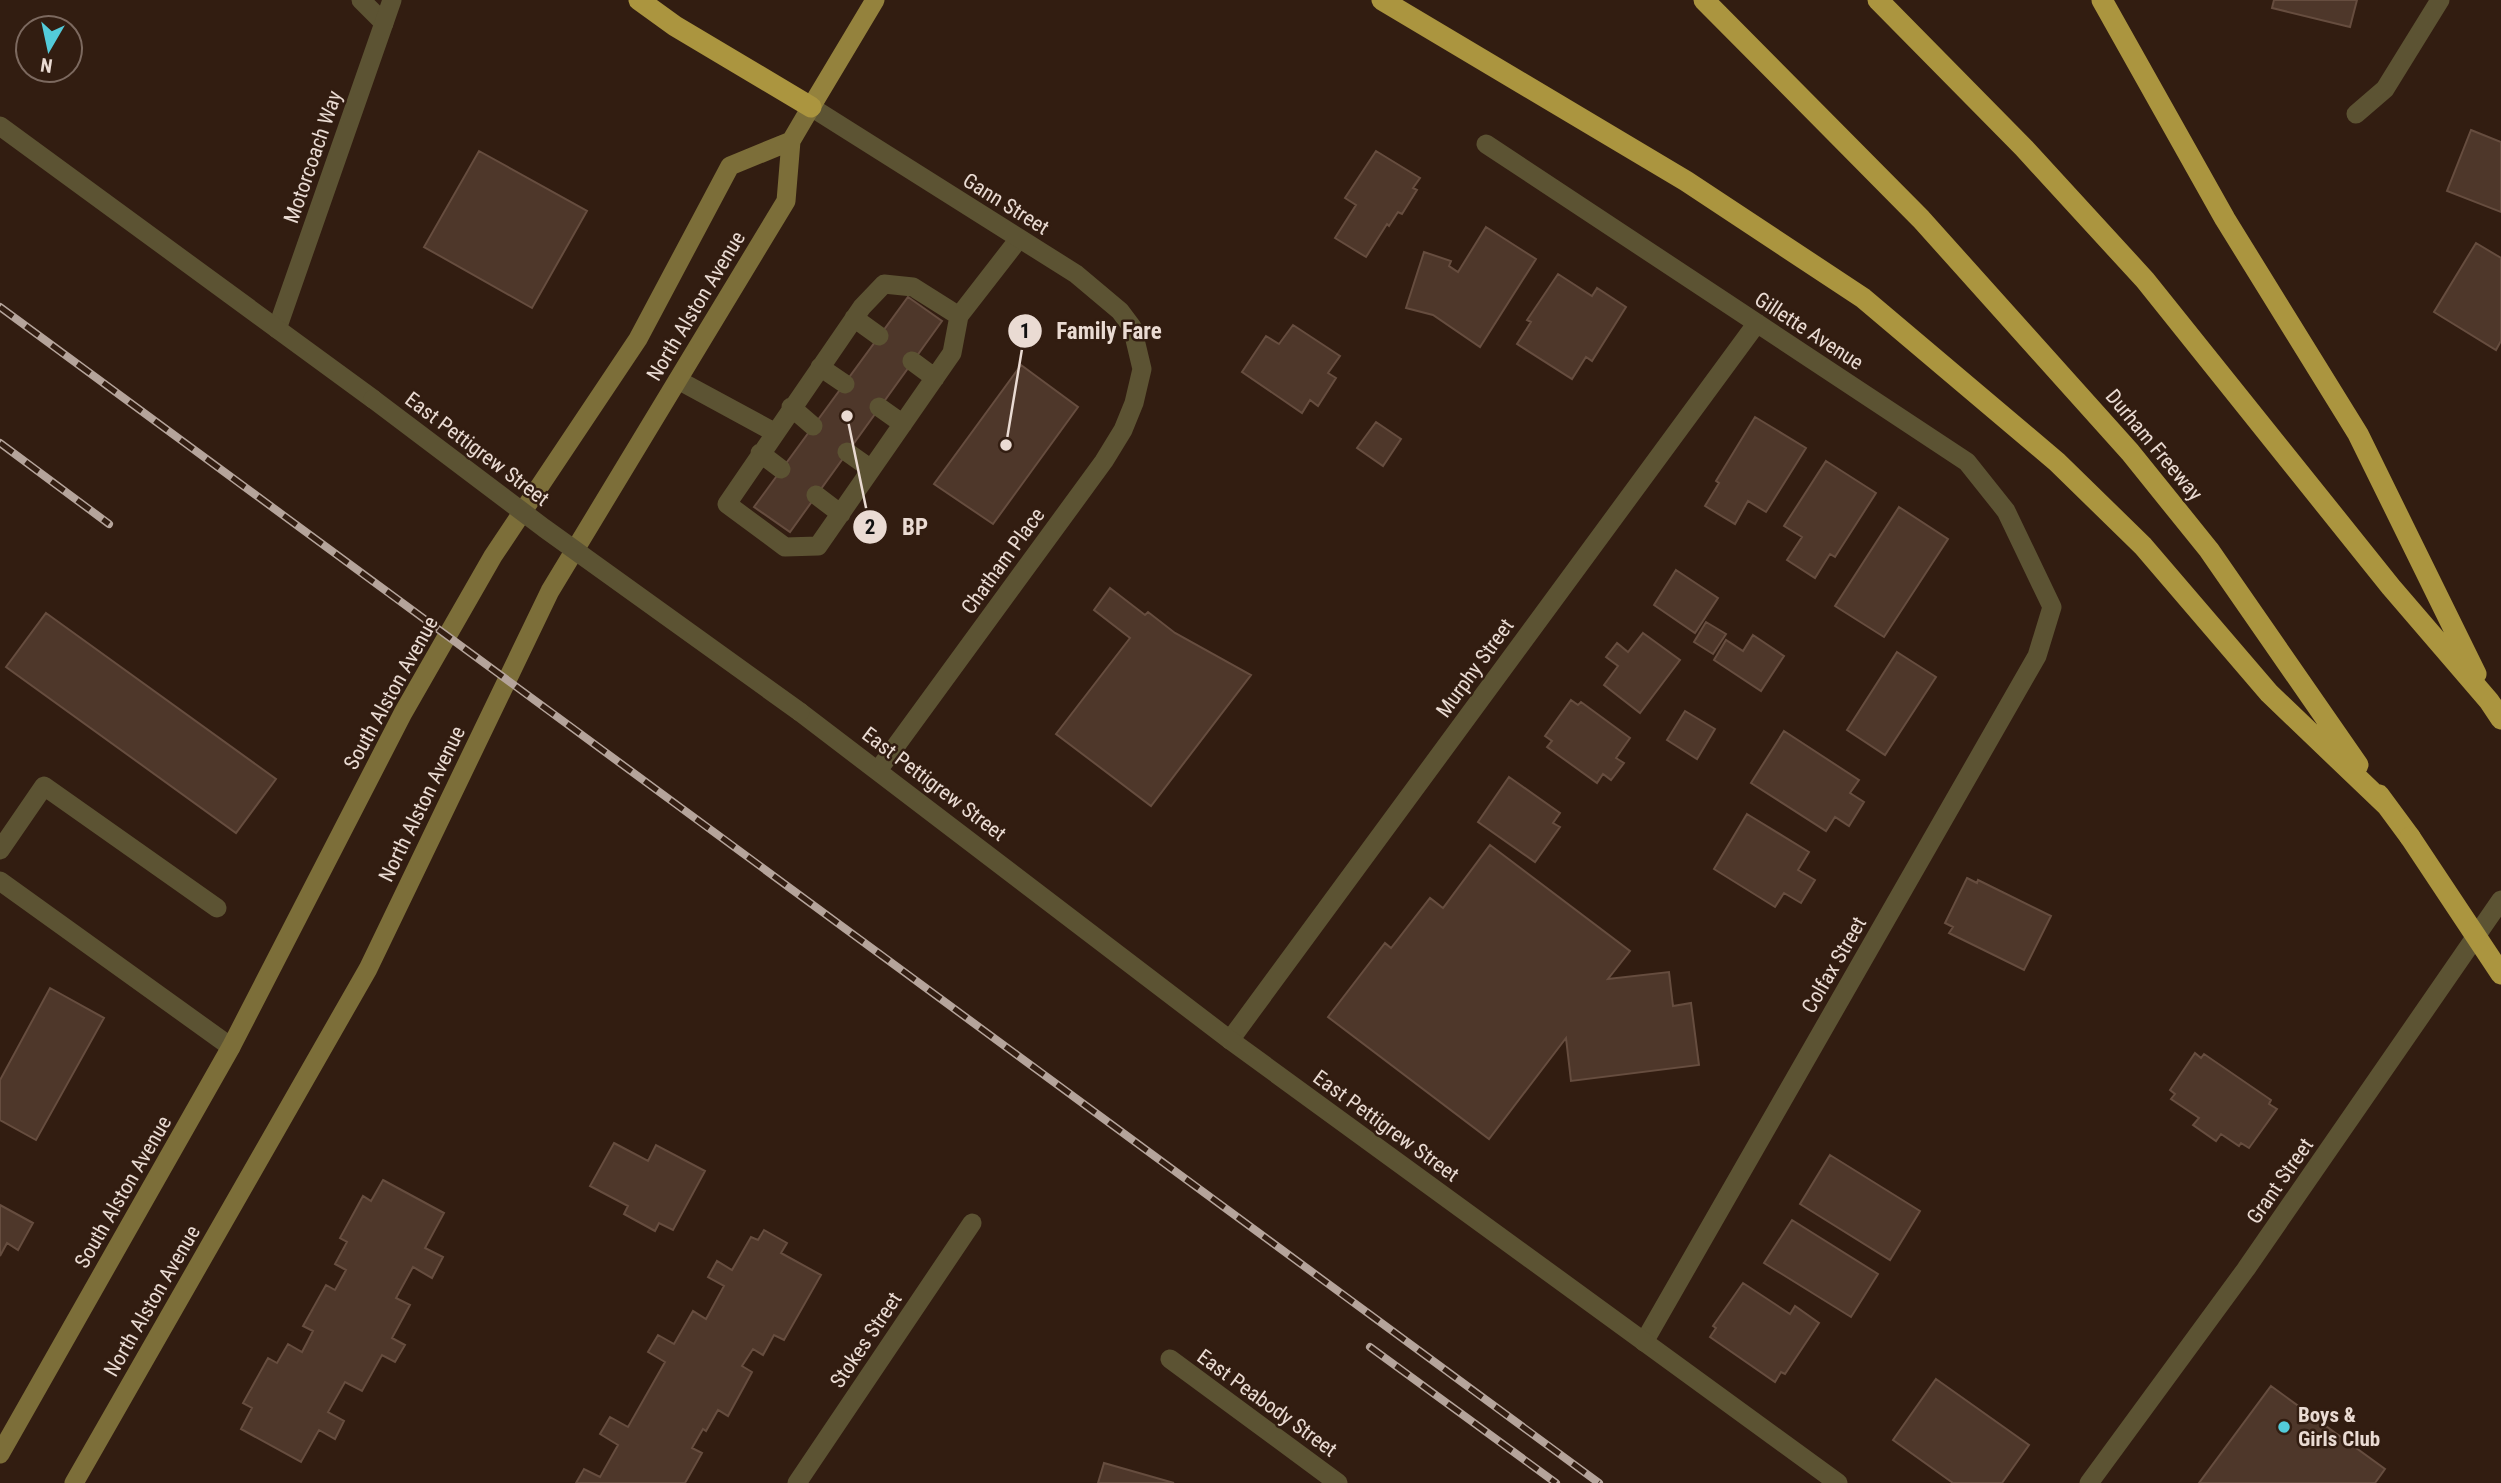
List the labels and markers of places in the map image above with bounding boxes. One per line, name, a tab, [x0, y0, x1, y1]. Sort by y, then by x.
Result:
callout: Family Fare	[1007, 309, 1176, 353]
callout: BP	[853, 505, 942, 549]
place label: Boys & Girls Club	[2298, 1403, 2380, 1451]
marker: Boys & Girls Club	[2276, 1419, 2292, 1435]

